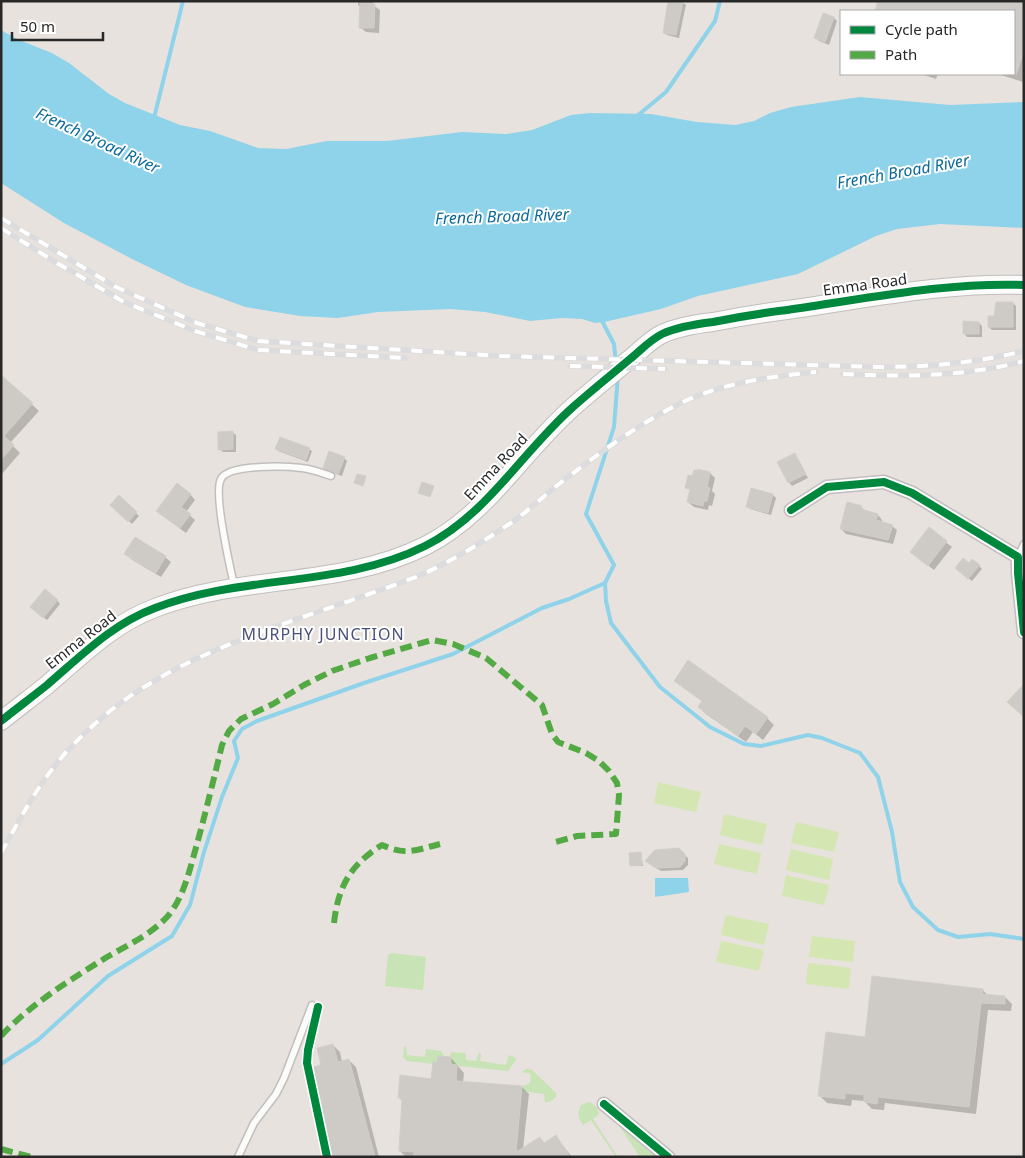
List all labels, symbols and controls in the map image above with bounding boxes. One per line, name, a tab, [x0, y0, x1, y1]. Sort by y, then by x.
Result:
scale bar	[12, 10, 104, 42]
legend	[840, 10, 1015, 75]
text: 50 m	[20, 16, 55, 36]
text: Cycle path	[885, 19, 958, 39]
text: Path	[885, 44, 917, 64]
water label: French Broad River	[33, 102, 164, 179]
water label: French Broad River	[835, 148, 971, 193]
water label: French Broad River	[435, 203, 570, 229]
street label: Emma Road	[821, 268, 908, 300]
street label: Emma Road	[459, 429, 531, 504]
street label: Emma Road	[41, 605, 120, 673]
district label: MURPHY JUNCTION	[241, 623, 405, 645]

